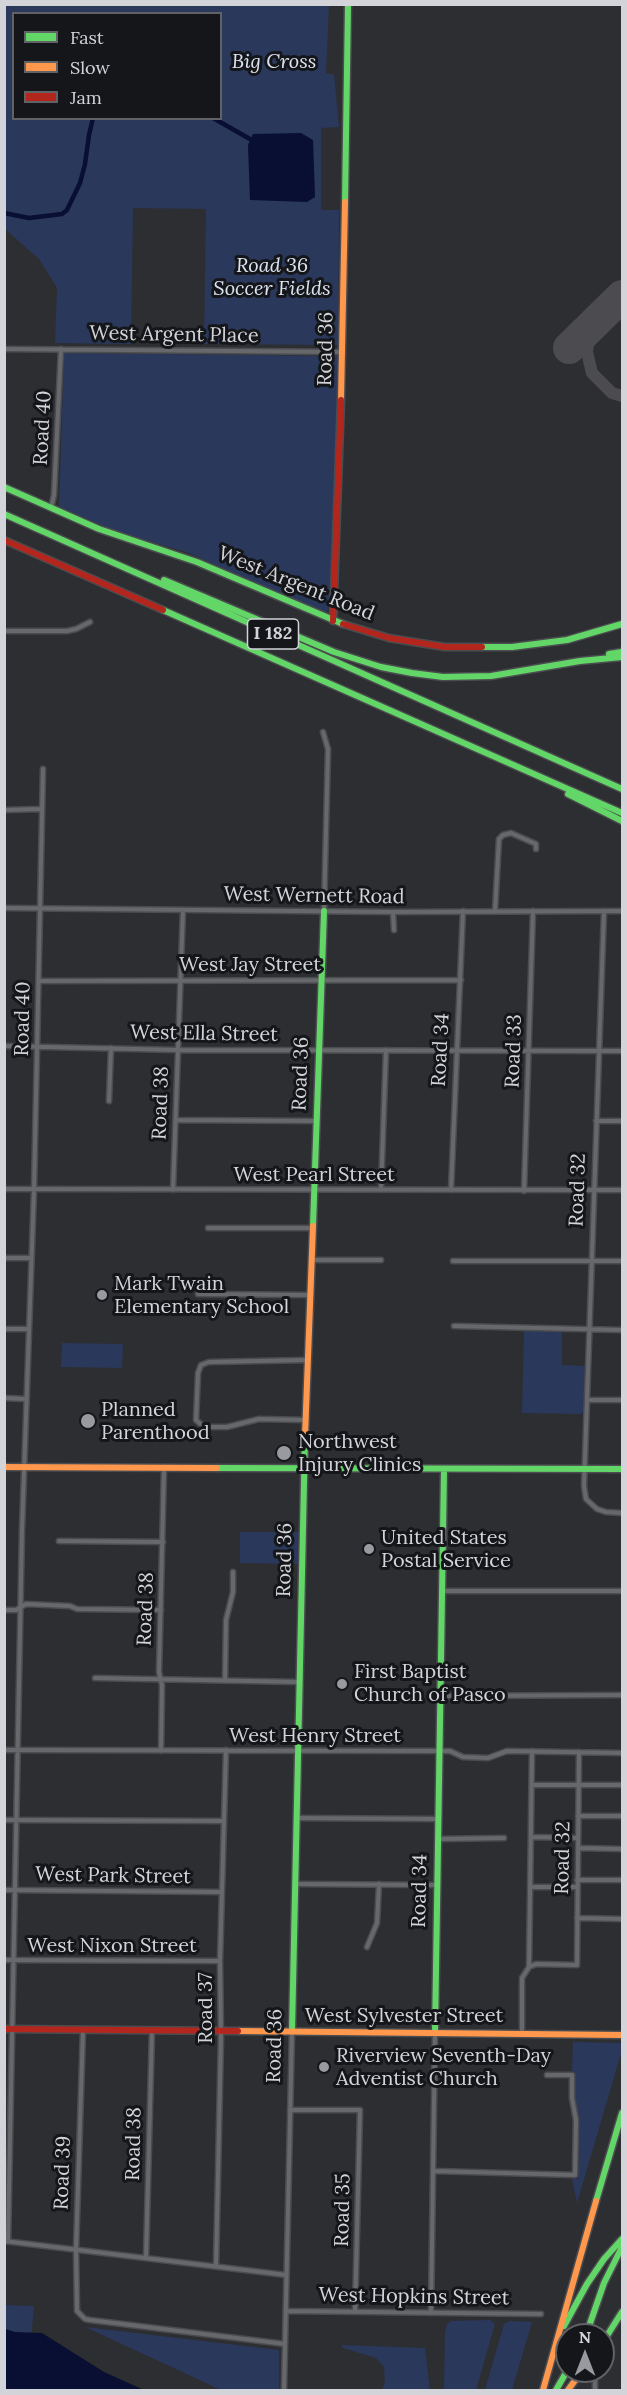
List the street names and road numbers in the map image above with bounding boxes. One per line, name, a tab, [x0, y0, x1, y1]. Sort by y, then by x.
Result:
street label: Road 36	[313, 312, 339, 386]
street label: West Argent Place	[89, 322, 259, 348]
street label: Road 40	[29, 390, 57, 466]
street label: West Argent Road	[214, 542, 378, 626]
road number: I 182	[248, 619, 298, 649]
street label: West Wernett Road	[223, 882, 405, 910]
street label: West Jay Street	[179, 953, 321, 977]
street label: Road 40	[10, 981, 36, 1057]
street label: Road 34	[427, 1013, 455, 1087]
street label: Road 33	[501, 1014, 527, 1088]
street label: West Ella Street	[130, 1021, 278, 1047]
street label: Road 36	[288, 1036, 314, 1112]
street label: Road 38	[148, 1066, 174, 1140]
street label: Road 32	[565, 1153, 591, 1227]
street label: West Pearl Street	[233, 1163, 395, 1187]
street label: Road 36	[272, 1523, 298, 1597]
street label: Road 38	[133, 1572, 159, 1646]
street label: West Henry Street	[229, 1724, 401, 1748]
street label: Road 32	[550, 1821, 576, 1895]
street label: Road 34	[407, 1854, 433, 1928]
street label: West Park Street	[35, 1863, 191, 1889]
street label: West Nixon Street	[27, 1934, 197, 1958]
street label: Road 37	[194, 1972, 218, 2044]
street label: West Sylvester Street	[305, 2004, 503, 2028]
street label: Road 36	[262, 2009, 288, 2083]
street label: Road 38	[121, 2107, 147, 2181]
street label: Road 39	[50, 2135, 76, 2211]
street label: Road 35	[330, 2173, 356, 2247]
street label: West Hopkins Street	[318, 2283, 510, 2311]

